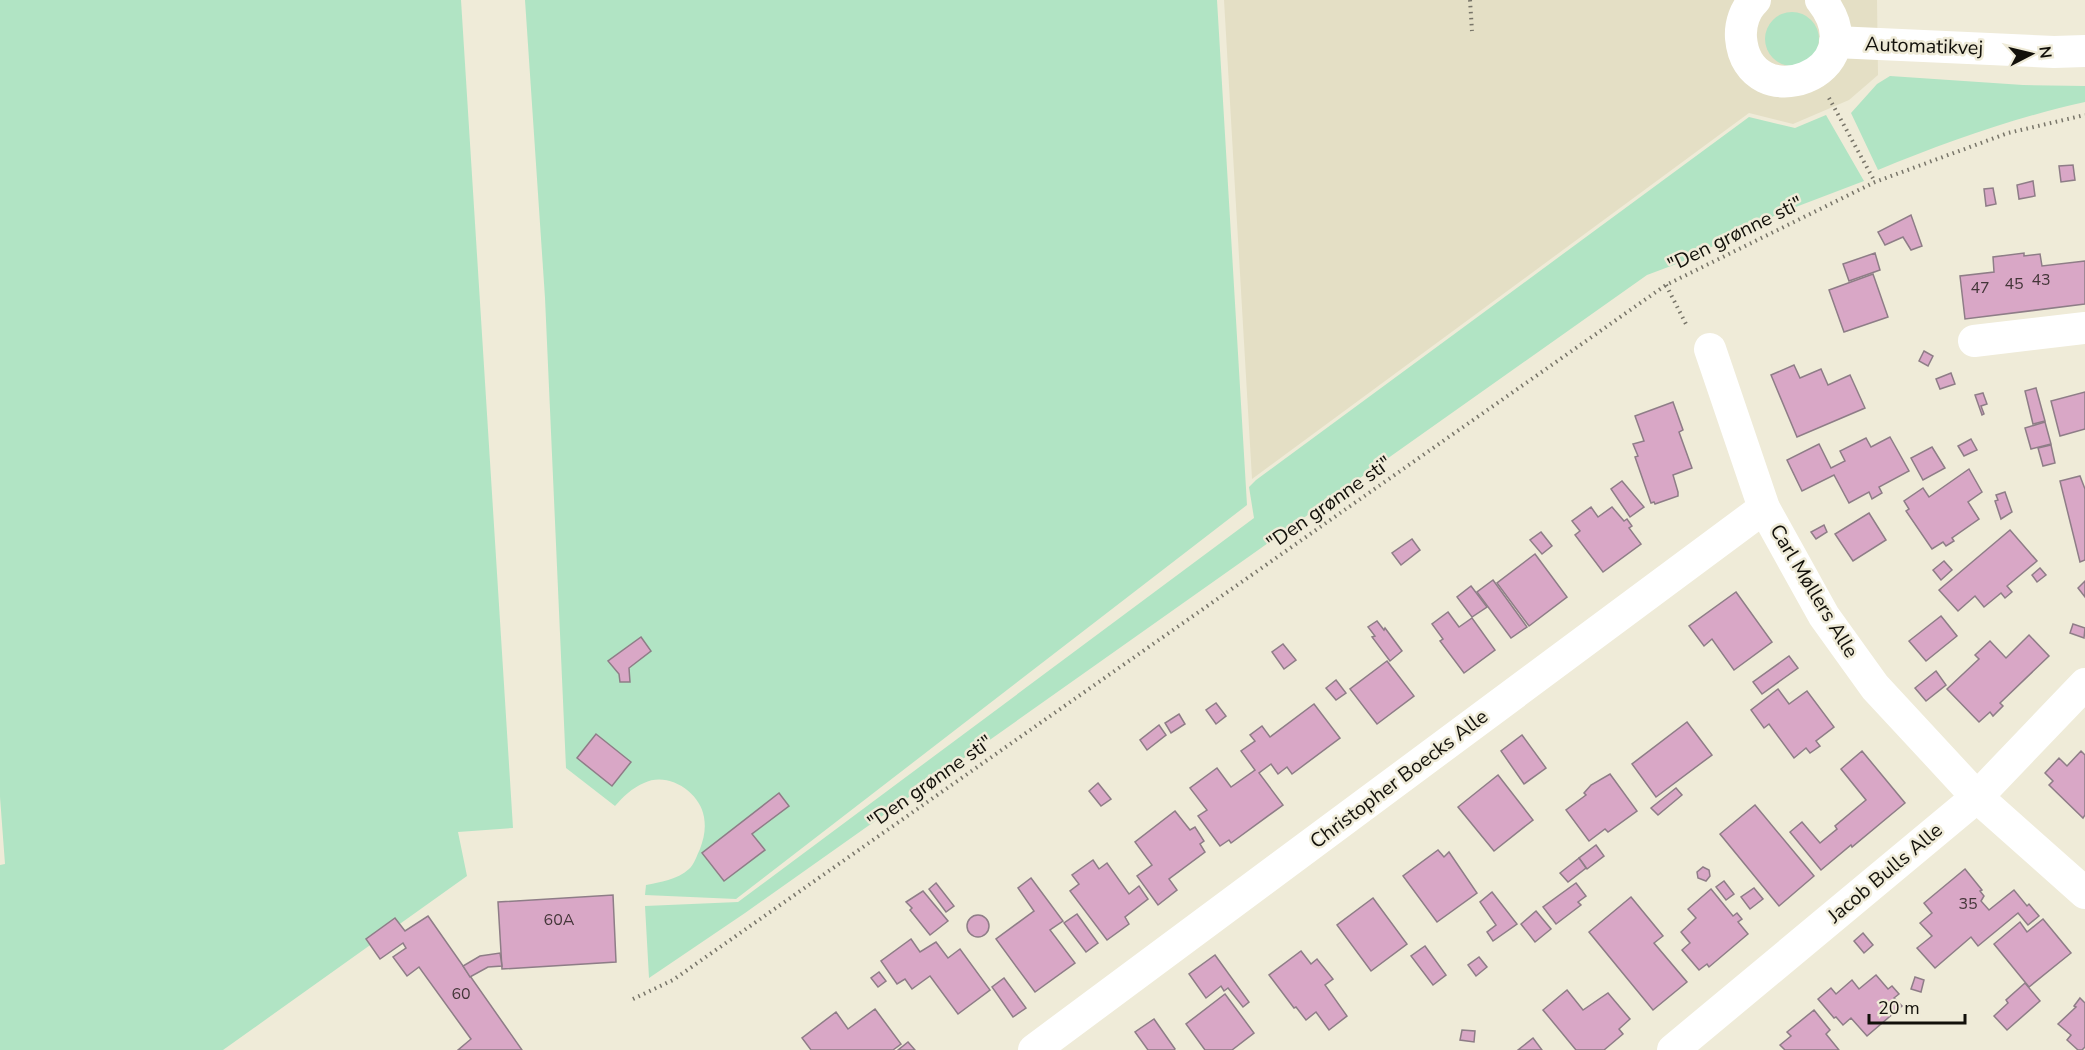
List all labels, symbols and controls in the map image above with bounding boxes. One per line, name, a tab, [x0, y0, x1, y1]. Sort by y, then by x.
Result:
north arrow	[2001, 24, 2061, 84]
street label: Automatikvej	[1864, 30, 1984, 62]
text: N	[2033, 45, 2057, 60]
street label: "Den grønne sti"	[1663, 190, 1807, 278]
house number: 43	[2031, 269, 2051, 291]
house number: 45	[2004, 273, 2024, 295]
house number: 47	[1970, 277, 1990, 299]
street label: "Den grønne sti"	[1261, 450, 1397, 556]
street label: Carl Møllers Alle	[1763, 519, 1865, 663]
street label: Christopher Boecks Alle	[1305, 703, 1493, 855]
street label: "Den grønne sti"	[862, 729, 998, 835]
street label: Jacob Bulls Alle	[1821, 817, 1948, 930]
house number: 35	[1958, 893, 1978, 915]
house number: 60A	[544, 909, 575, 931]
house number: 60	[451, 983, 471, 1005]
scale bar	[1869, 987, 1965, 1025]
text: 20 m	[1878, 996, 1920, 1020]

